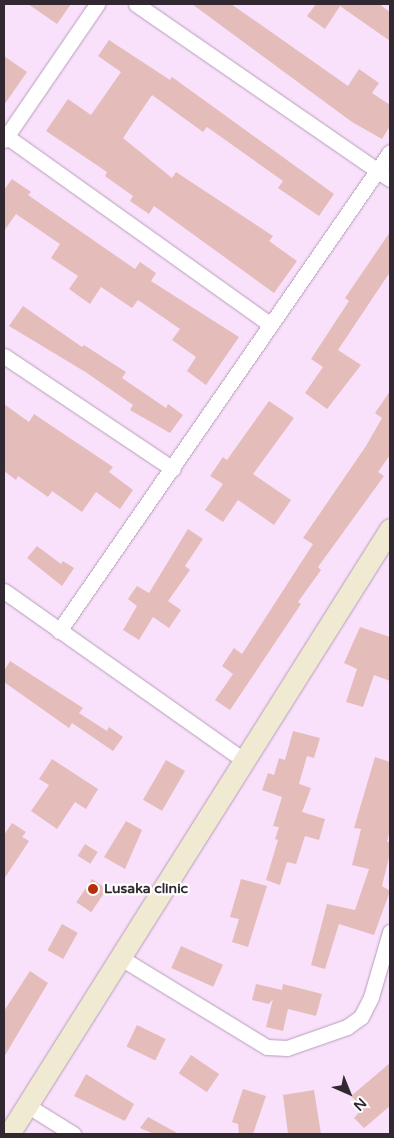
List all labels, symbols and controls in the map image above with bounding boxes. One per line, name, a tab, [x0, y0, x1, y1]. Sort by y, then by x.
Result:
place label: Lusaka clinic	[104, 881, 188, 897]
marker: Lusaka clinic	[86, 882, 100, 896]
north arrow	[324, 1068, 374, 1118]
text: N	[350, 1094, 370, 1114]

